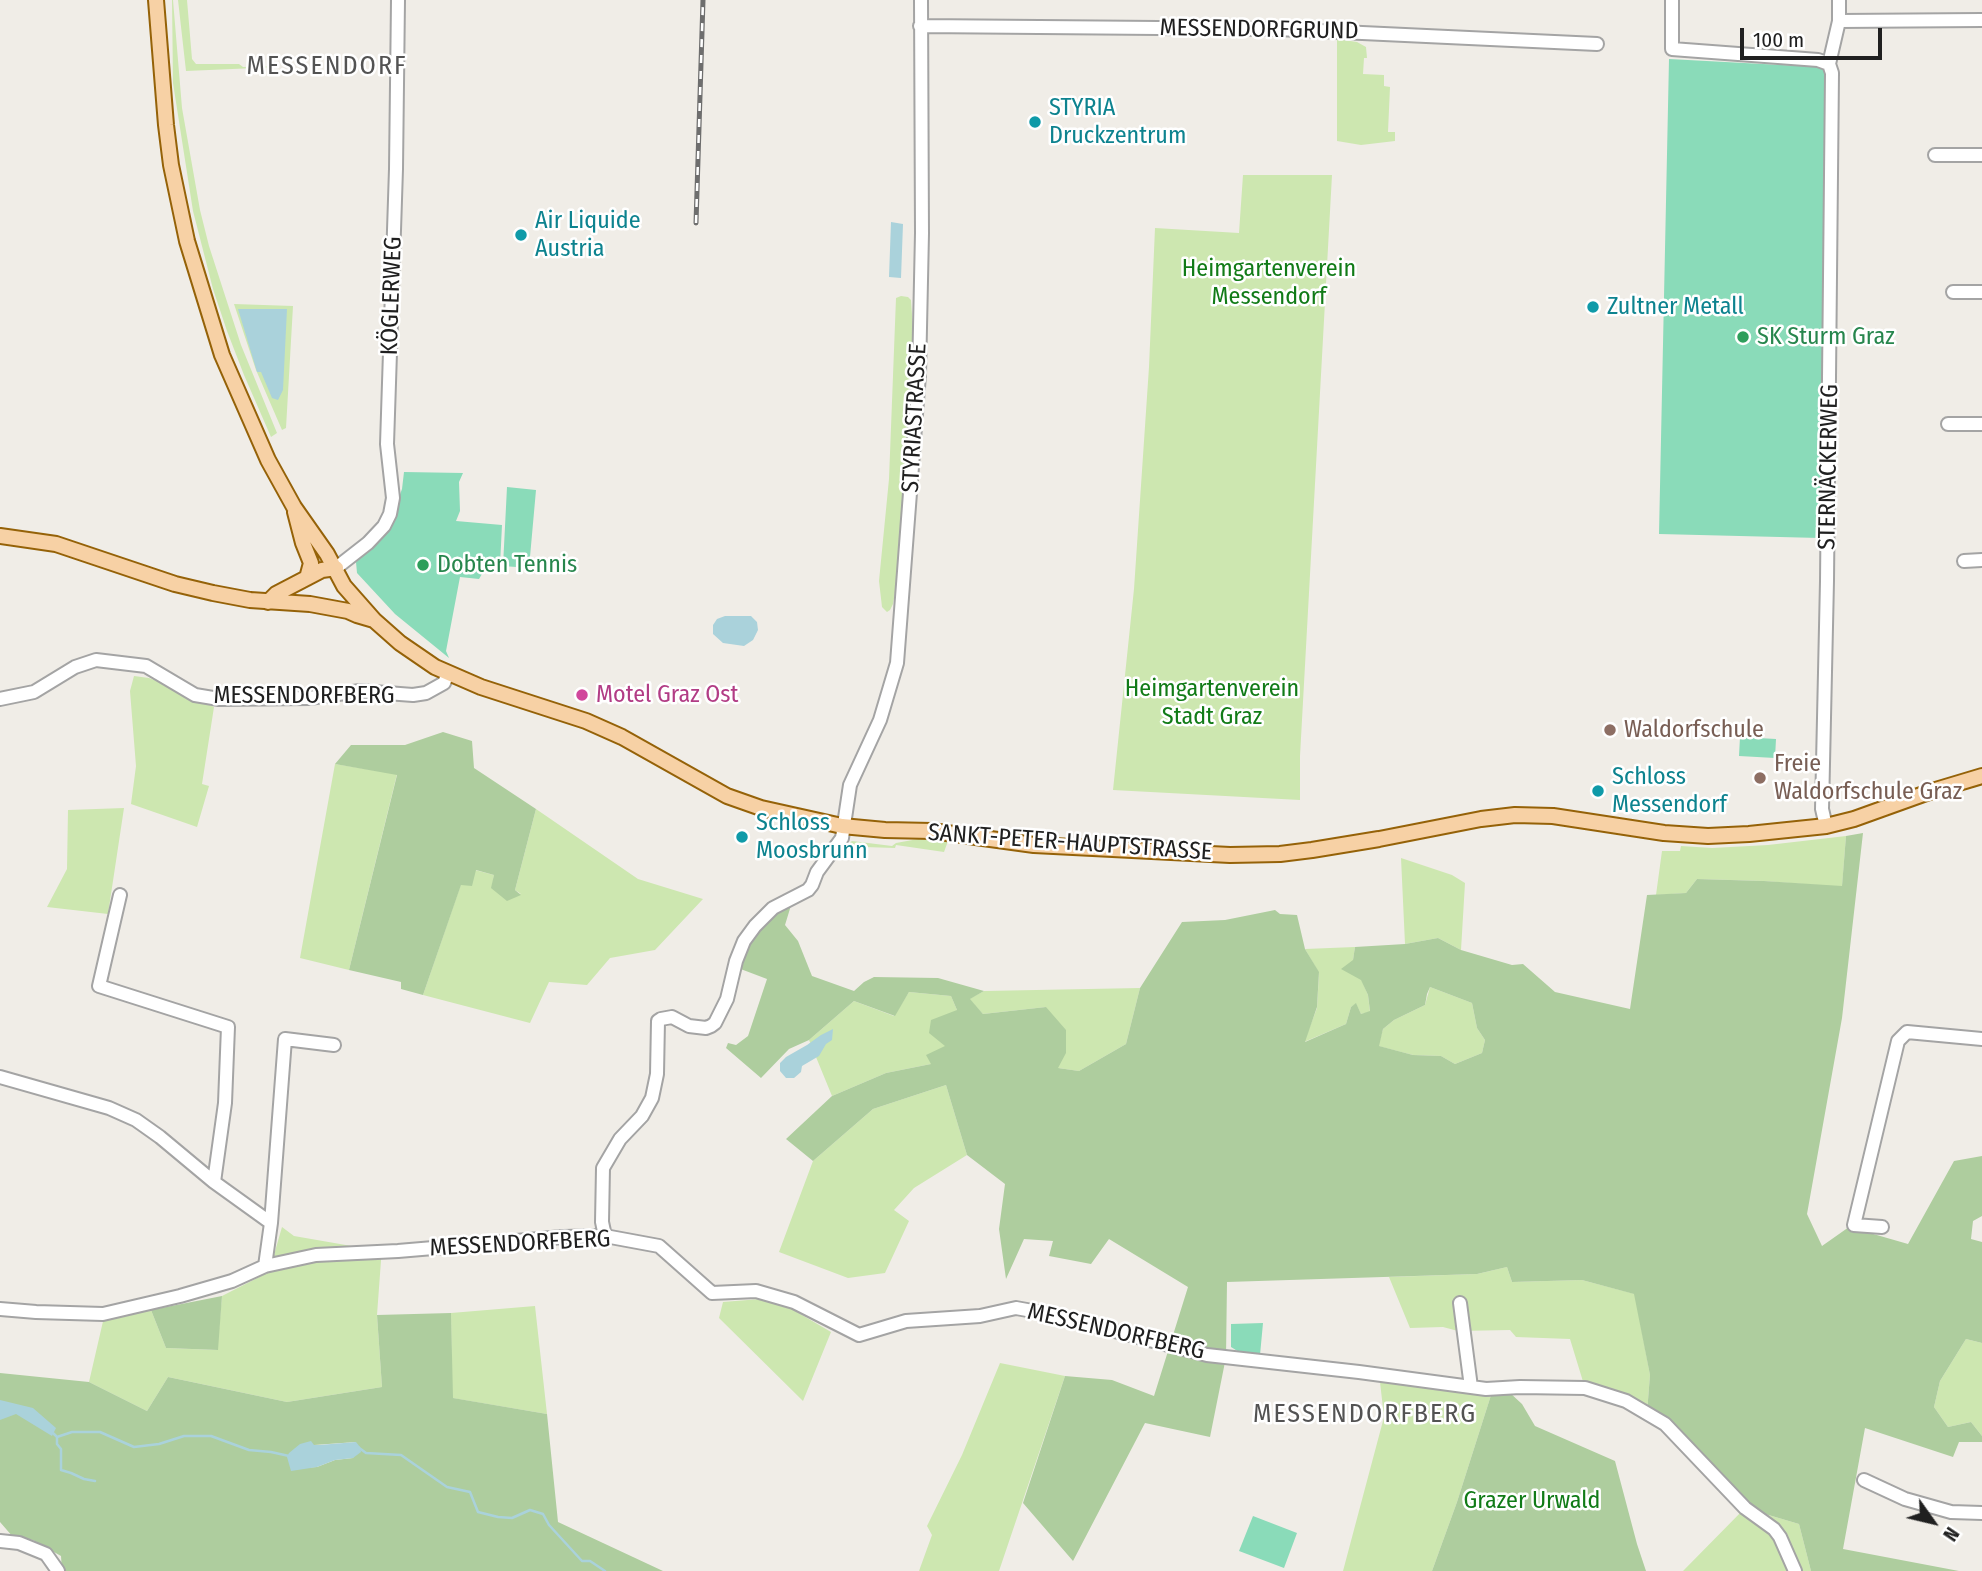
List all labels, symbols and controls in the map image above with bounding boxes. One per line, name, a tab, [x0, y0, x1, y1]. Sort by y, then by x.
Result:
street label: MESSENDORFGRUND	[1159, 14, 1359, 46]
scale bar	[1744, 14, 1886, 58]
text: 100 m	[1753, 27, 1804, 53]
district label: MESSENDORF	[248, 51, 406, 83]
place label: STYRIA Druckzentrum	[1049, 94, 1186, 150]
marker: STYRIA Druckzentrum	[1027, 114, 1043, 130]
place label: Air Liquide Austria	[535, 207, 641, 263]
marker: Air Liquide Austria	[513, 227, 529, 243]
street label: KÖGLERWEG	[376, 236, 408, 356]
park label: Heimgartenverein Messendorf	[1182, 255, 1356, 311]
place label: Zultner Metall	[1607, 293, 1744, 321]
marker: Zultner Metall	[1585, 299, 1601, 315]
place label: SK Sturm Graz	[1757, 323, 1895, 351]
marker: SK Sturm Graz	[1735, 329, 1751, 345]
street label: STYRIASTRASSE	[897, 343, 933, 493]
street label: STERNÄCKERWEG	[1813, 384, 1845, 550]
place label: Dobten Tennis	[437, 551, 577, 579]
marker: Dobten Tennis	[415, 557, 431, 573]
park label: Heimgartenverein Stadt Graz	[1125, 675, 1299, 731]
place label: Motel Graz Ost	[596, 681, 738, 709]
street label: MESSENDORFBERG	[213, 682, 395, 710]
marker: Motel Graz Ost	[574, 687, 590, 703]
place label: Waldorfschule	[1624, 716, 1764, 744]
marker: Waldorfschule	[1602, 722, 1618, 738]
place label: Freie Waldorfschule Graz	[1774, 750, 1962, 806]
place label: Schloss Messendorf	[1612, 763, 1727, 819]
marker: Freie Waldorfschule Graz	[1752, 770, 1768, 786]
marker: Schloss Messendorf	[1590, 783, 1606, 799]
place label: Schloss Moosbrunn	[756, 809, 868, 865]
street label: SANKT-PETER-HAUPTSTRASSE	[927, 819, 1213, 867]
marker: Schloss Moosbrunn	[734, 829, 750, 845]
street label: MESSENDORFBERG	[429, 1225, 611, 1263]
street label: MESSENDORFBERG	[1025, 1298, 1207, 1366]
district label: MESSENDORFBERG	[1255, 1399, 1475, 1431]
park label: Grazer Urwald	[1464, 1487, 1600, 1515]
north arrow	[1898, 1487, 1968, 1557]
text: N	[1938, 1523, 1964, 1545]

